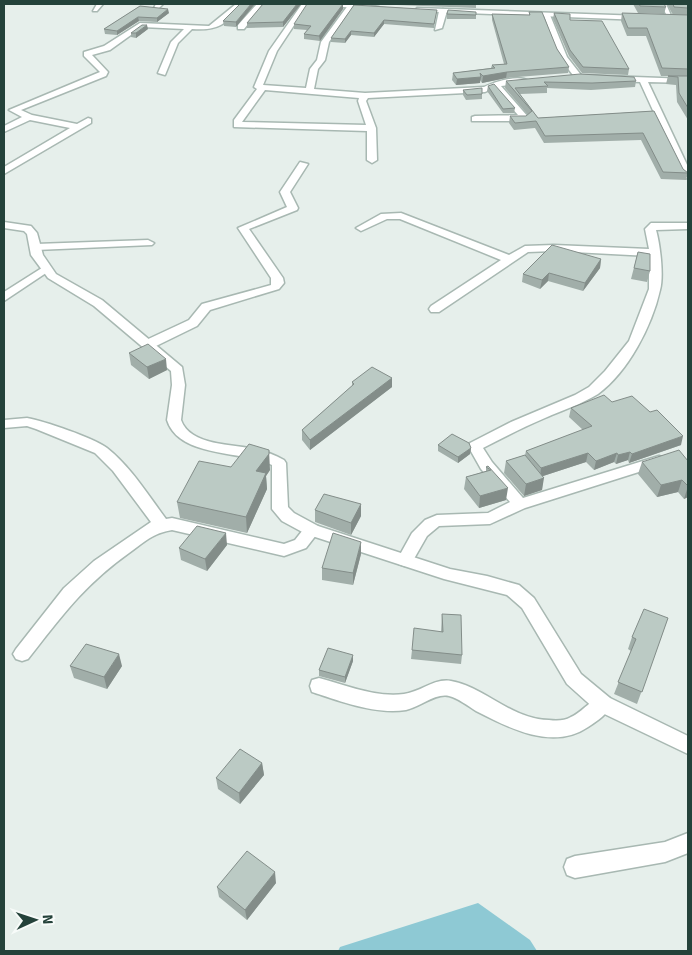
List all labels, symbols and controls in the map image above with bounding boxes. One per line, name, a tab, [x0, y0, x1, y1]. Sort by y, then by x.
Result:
north arrow	[10, 895, 60, 945]
text: N	[39, 914, 56, 925]

